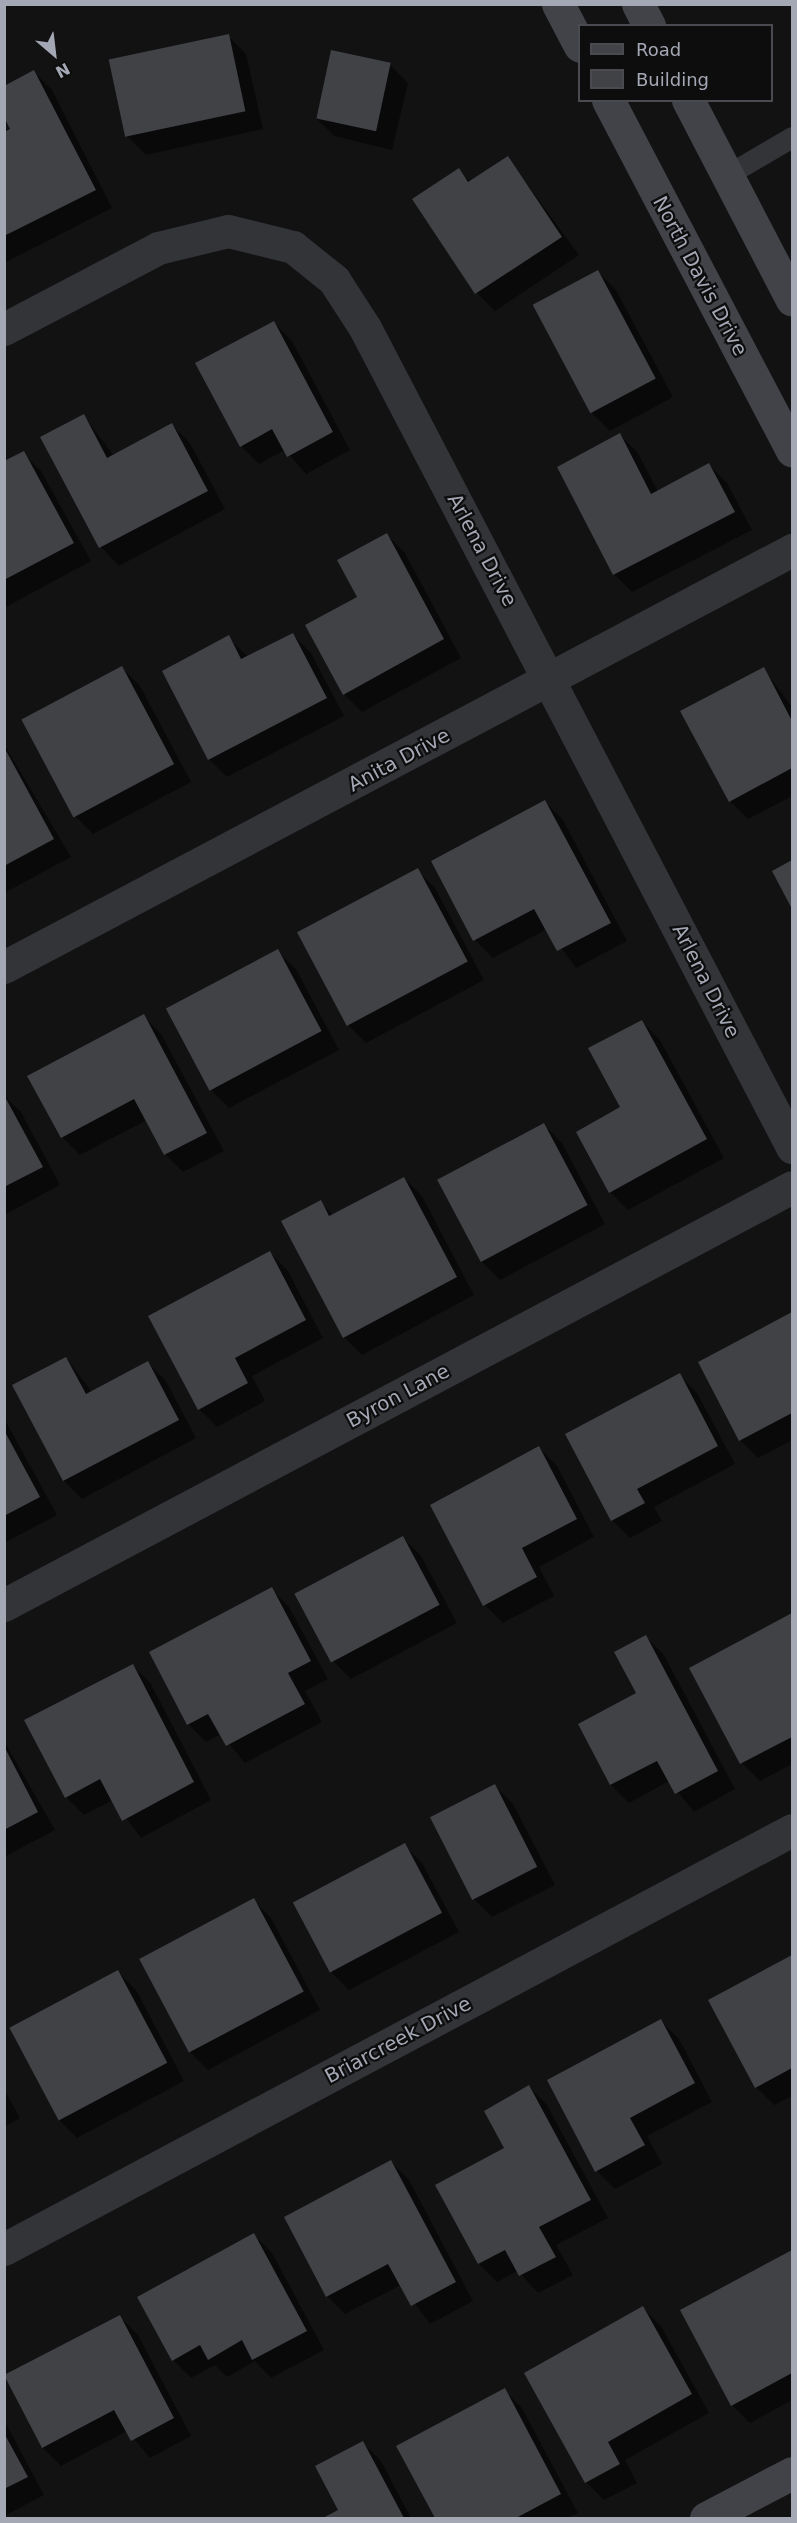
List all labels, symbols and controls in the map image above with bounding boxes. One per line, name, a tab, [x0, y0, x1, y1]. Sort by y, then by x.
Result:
north arrow	[24, 24, 84, 84]
legend	[578, 24, 773, 102]
text: Road	[636, 39, 681, 60]
text: N	[52, 59, 73, 82]
text: Building	[636, 69, 709, 90]
street label: North Davis Drive	[648, 192, 752, 360]
street label: Arlena Drive	[442, 489, 522, 611]
street label: Anita Drive	[344, 723, 454, 797]
street label: Arlena Drive	[667, 920, 745, 1042]
street label: Byron Lane	[342, 1359, 454, 1433]
street label: Briarcreek Drive	[321, 1991, 475, 2089]

